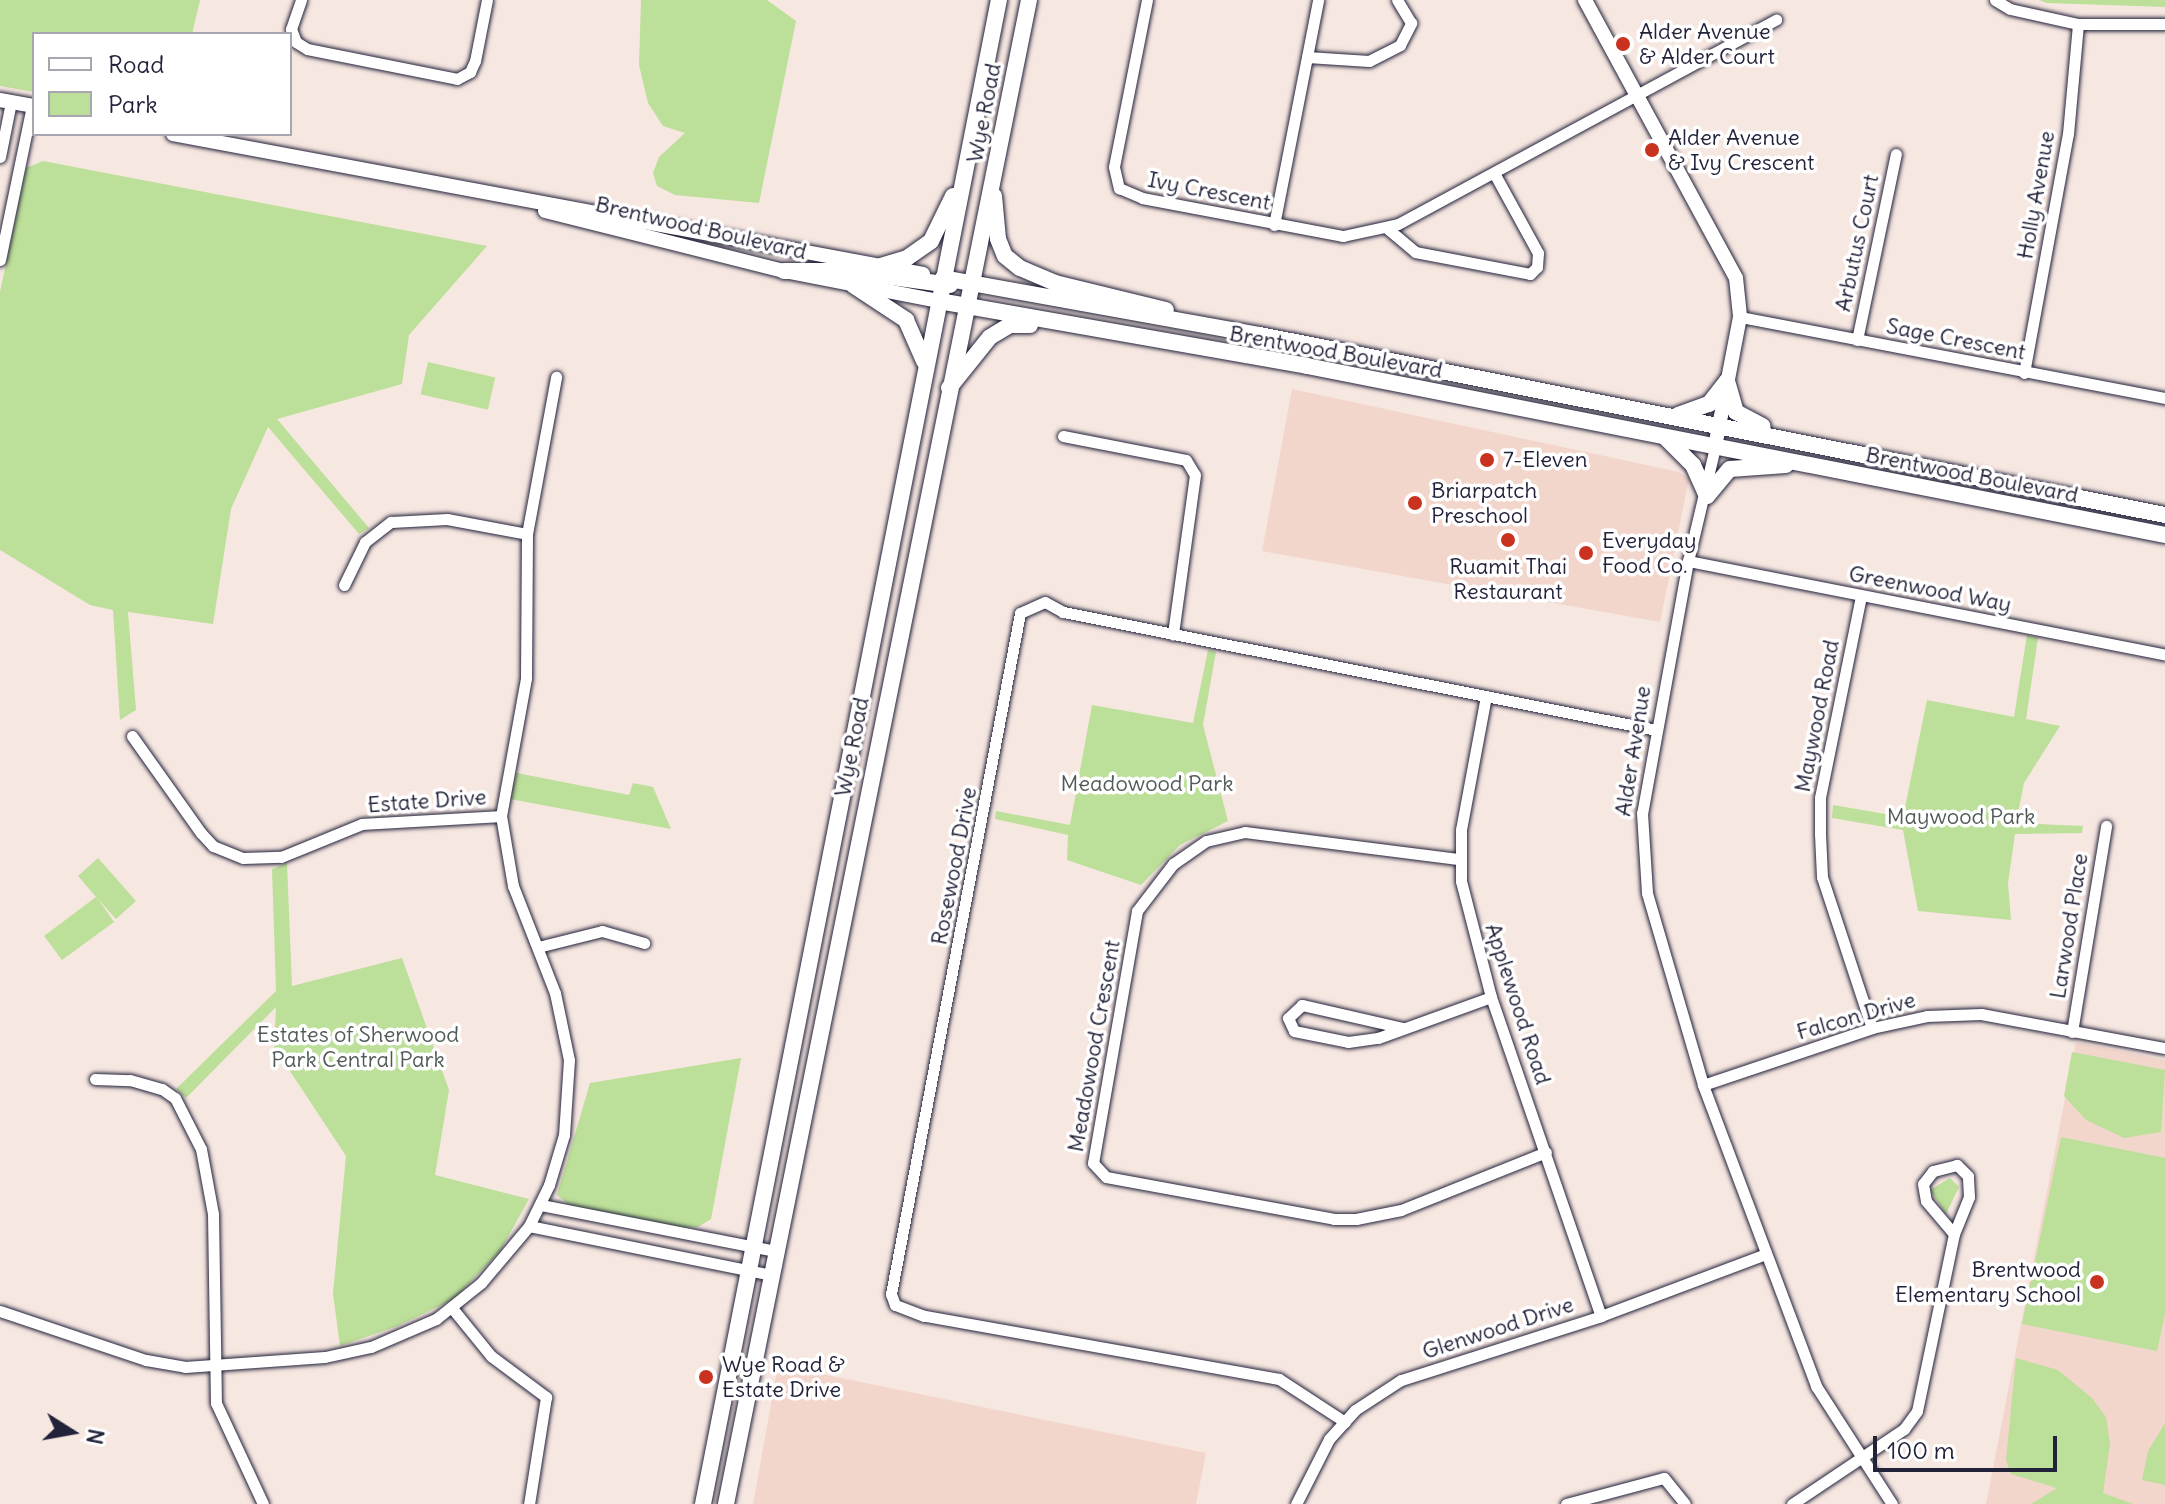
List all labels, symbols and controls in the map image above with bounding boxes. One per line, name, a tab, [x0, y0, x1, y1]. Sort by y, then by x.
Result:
place label: Alder Avenue & Alder Court	[1639, 18, 1775, 70]
legend	[32, 32, 292, 136]
marker: Alder Avenue & Alder Court	[1614, 35, 1632, 53]
text: Road	[108, 49, 164, 79]
street label: Wye Road	[961, 61, 1007, 165]
text: Park	[108, 89, 158, 119]
place label: Alder Avenue & Ivy Crescent	[1668, 124, 1814, 176]
street label: Holly Avenue	[2012, 129, 2060, 261]
marker: Alder Avenue & Ivy Crescent	[1643, 141, 1661, 159]
street label: Ivy Crescent	[1145, 166, 1273, 216]
street label: Arbutus Court	[1830, 172, 1884, 314]
street label: Brentwood Boulevard	[593, 191, 809, 265]
street label: Sage Crescent	[1884, 313, 2028, 365]
street label: Brentwood Boulevard	[1227, 320, 1445, 384]
street label: Brentwood Boulevard	[1864, 441, 2080, 509]
place label: 7-Eleven	[1503, 447, 1587, 473]
marker: 7-Eleven	[1478, 451, 1496, 469]
place label: Briarpatch Preschool	[1431, 477, 1537, 528]
marker: Briarpatch Preschool	[1406, 494, 1424, 512]
place label: Everyday Food Co.	[1602, 527, 1697, 578]
marker: Ruamit Thai Restaurant	[1499, 531, 1517, 549]
marker: Everyday Food Co.	[1577, 544, 1595, 562]
place label: Ruamit Thai Restaurant	[1449, 553, 1567, 604]
street label: Greenwood Way	[1847, 560, 2013, 618]
street label: Maywood Road	[1789, 638, 1845, 794]
street label: Alder Avenue	[1610, 684, 1656, 818]
street label: Wye Road	[829, 695, 875, 799]
park label: Meadowood Park	[1061, 771, 1233, 797]
street label: Estate Drive	[367, 784, 487, 818]
street label: Rosewood Drive	[926, 785, 982, 947]
park label: Maywood Park	[1887, 804, 2035, 830]
street label: Larwood Place	[2044, 851, 2094, 1001]
street label: Applewood Road	[1480, 920, 1556, 1088]
street label: Meadowood Crescent	[1062, 938, 1126, 1154]
street label: Falcon Drive	[1794, 986, 1918, 1046]
park label: Estates of Sherwood Park Central Park	[257, 1021, 459, 1072]
place label: Brentwood Elementary School	[1895, 1256, 2081, 1308]
marker: Brentwood Elementary School	[2088, 1273, 2106, 1291]
street label: Glenwood Drive	[1419, 1291, 1577, 1365]
place label: Wye Road & Estate Drive	[722, 1351, 845, 1402]
marker: Wye Road & Estate Drive	[697, 1368, 715, 1386]
north arrow	[32, 1392, 112, 1472]
scale bar	[1877, 1420, 2061, 1470]
text: N	[80, 1426, 111, 1447]
text: 100 m	[1887, 1435, 1955, 1465]

